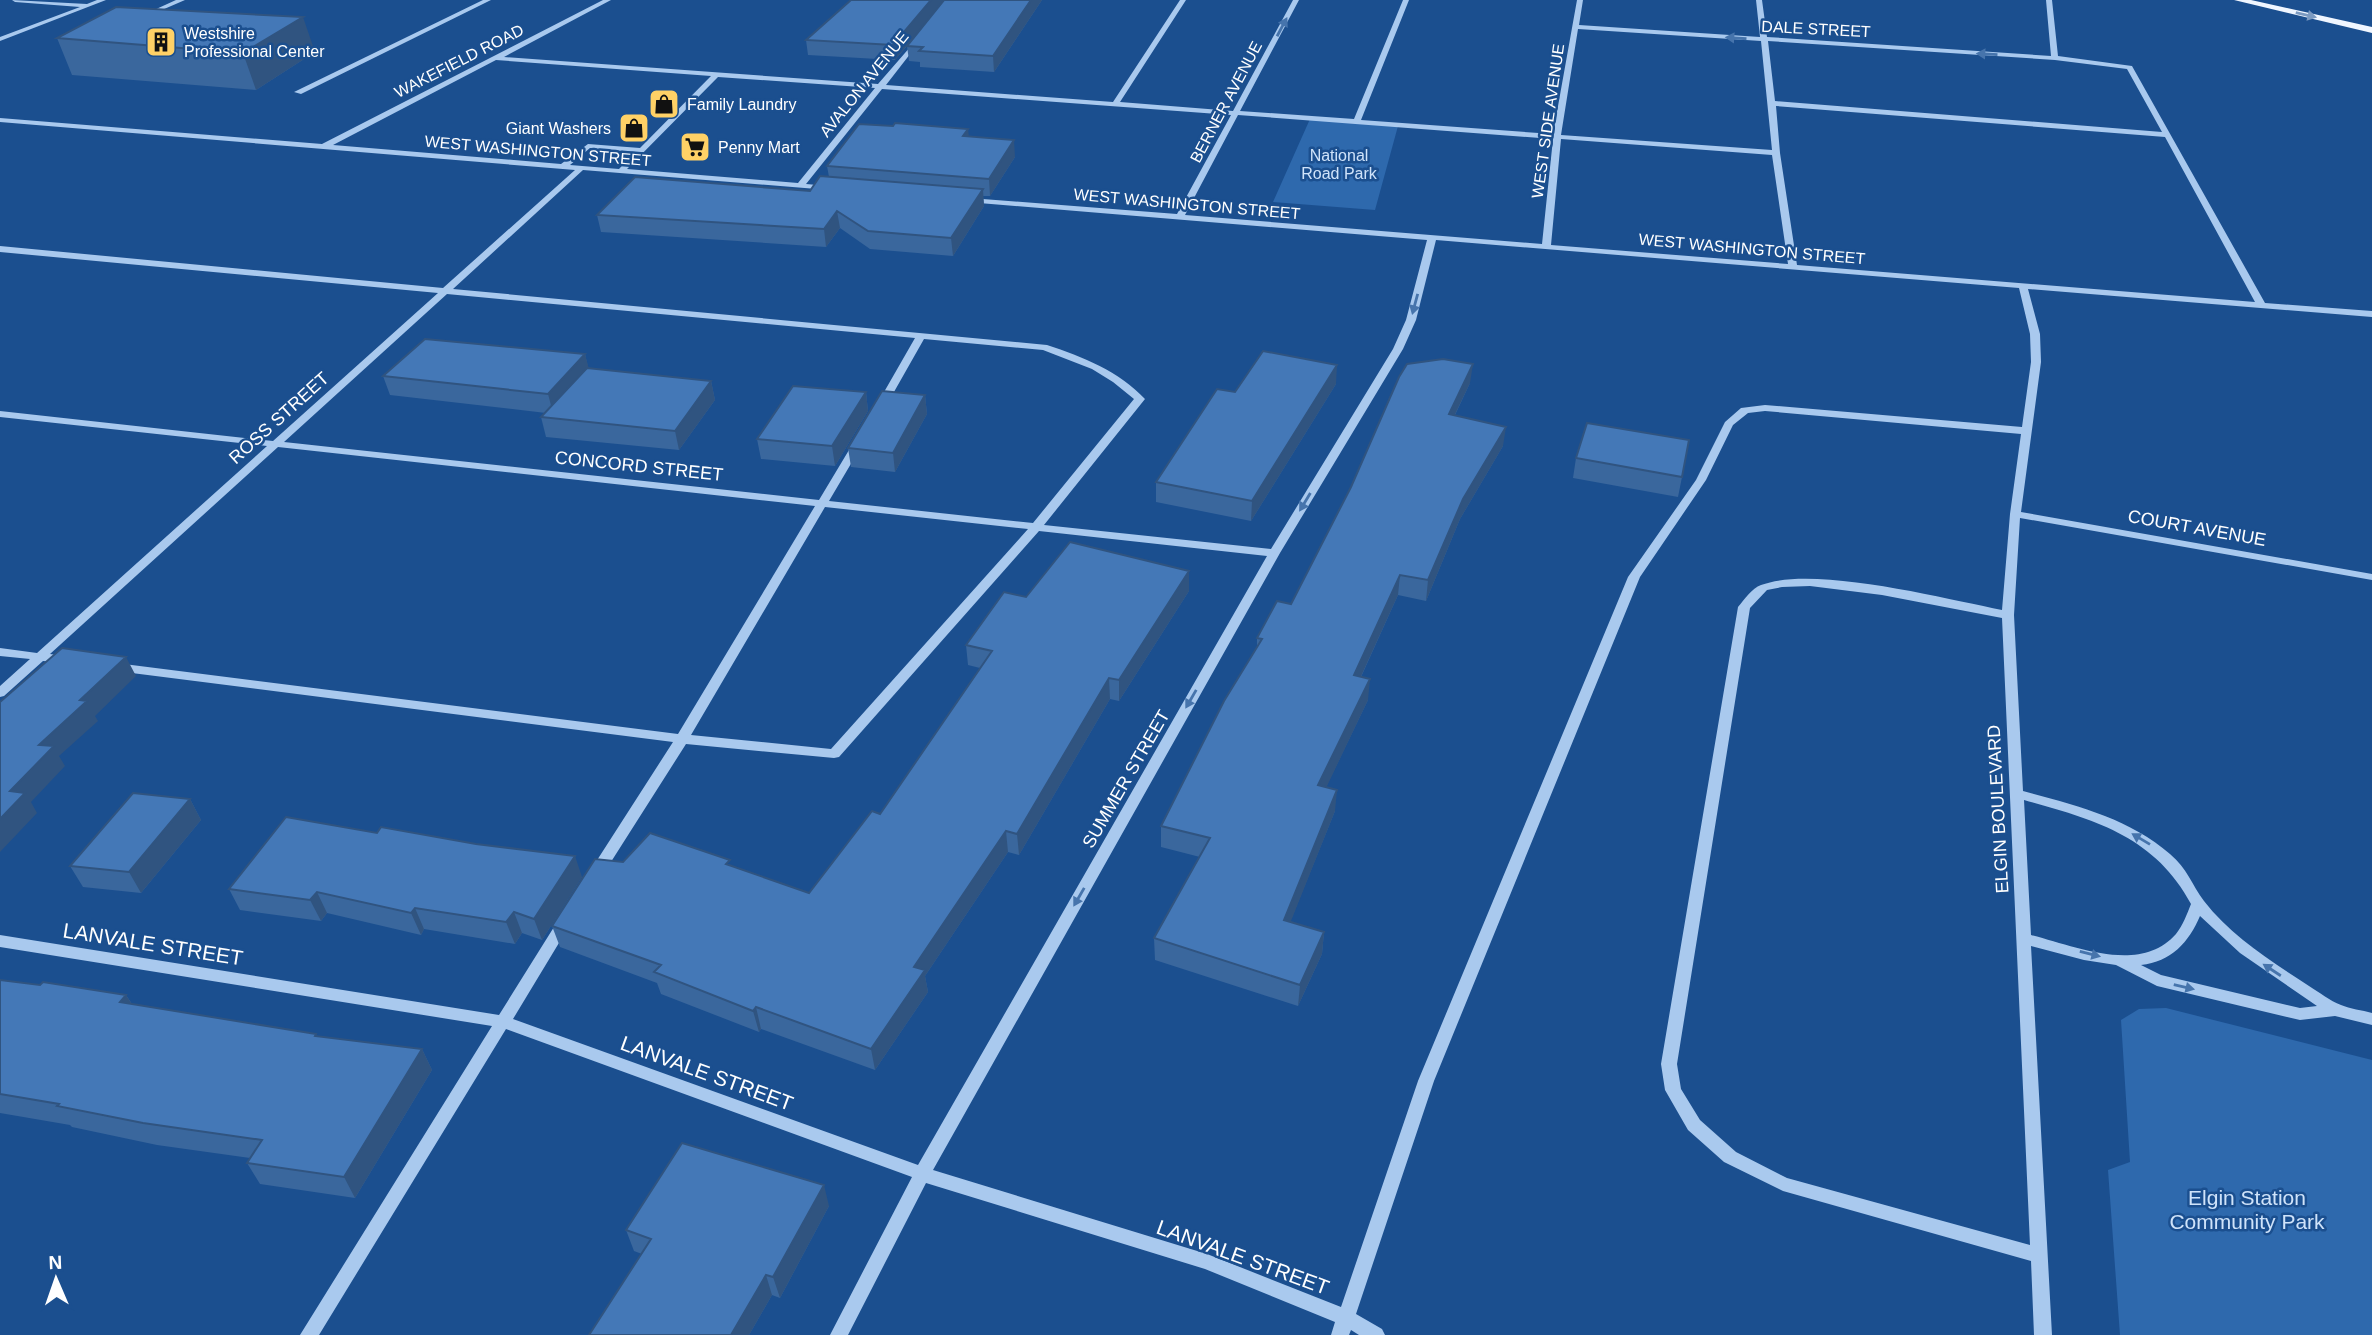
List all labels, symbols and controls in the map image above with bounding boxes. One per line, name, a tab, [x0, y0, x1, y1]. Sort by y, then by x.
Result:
one-way arrow	[2295, 9, 2317, 20]
one-way arrow	[1276, 17, 1287, 37]
street label: DALE STREET	[1761, 18, 1871, 40]
street label: WAKEFIELD ROAD	[392, 21, 526, 101]
building icon: Westshire Professional Center	[144, 25, 178, 59]
place label: Westshire Professional Center	[184, 25, 325, 60]
street label: AVALON AVENUE	[816, 28, 912, 140]
one-way arrow	[1724, 32, 1746, 43]
street label: BERNER AVENUE	[1187, 38, 1265, 166]
street label: WEST SIDE AVENUE	[1529, 43, 1567, 199]
one-way arrow	[1976, 48, 1998, 59]
shop icon: Family Laundry	[647, 87, 681, 121]
place label: Family Laundry	[687, 96, 796, 113]
shop icon: Giant Washers	[617, 111, 651, 145]
place label: Giant Washers	[506, 120, 611, 137]
supermarket icon: Penny Mart	[678, 130, 712, 164]
street label: WEST WASHINGTON STREET	[424, 133, 652, 169]
place label: Penny Mart	[718, 139, 800, 156]
park label: National Road Park	[1301, 147, 1378, 182]
street label: WEST WASHINGTON STREET	[1073, 186, 1301, 222]
street label: WEST WASHINGTON STREET	[1638, 231, 1866, 267]
one-way arrow	[1409, 293, 1420, 315]
street label: ROSS STREET	[225, 368, 333, 468]
street label: CONCORD STREET	[554, 447, 724, 485]
one-way arrow	[1298, 493, 1311, 512]
street label: COURT AVENUE	[2126, 506, 2268, 550]
one-way arrow	[1185, 690, 1197, 709]
street label: SUMMER STREET	[1078, 706, 1174, 852]
street label: ELGIN BOULEVARD	[1984, 724, 2012, 894]
one-way arrow	[2132, 833, 2151, 846]
one-way arrow	[1073, 888, 1085, 907]
street label: LANVALE STREET	[61, 918, 245, 970]
one-way arrow	[2079, 949, 2101, 960]
one-way arrow	[2263, 964, 2282, 977]
one-way arrow	[2173, 981, 2195, 992]
street label: LANVALE STREET	[618, 1031, 796, 1115]
park label: Elgin Station Community Park	[2169, 1186, 2325, 1233]
street label: LANVALE STREET	[1154, 1215, 1332, 1299]
north arrow	[21, 1244, 91, 1314]
text: N	[48, 1252, 63, 1273]

